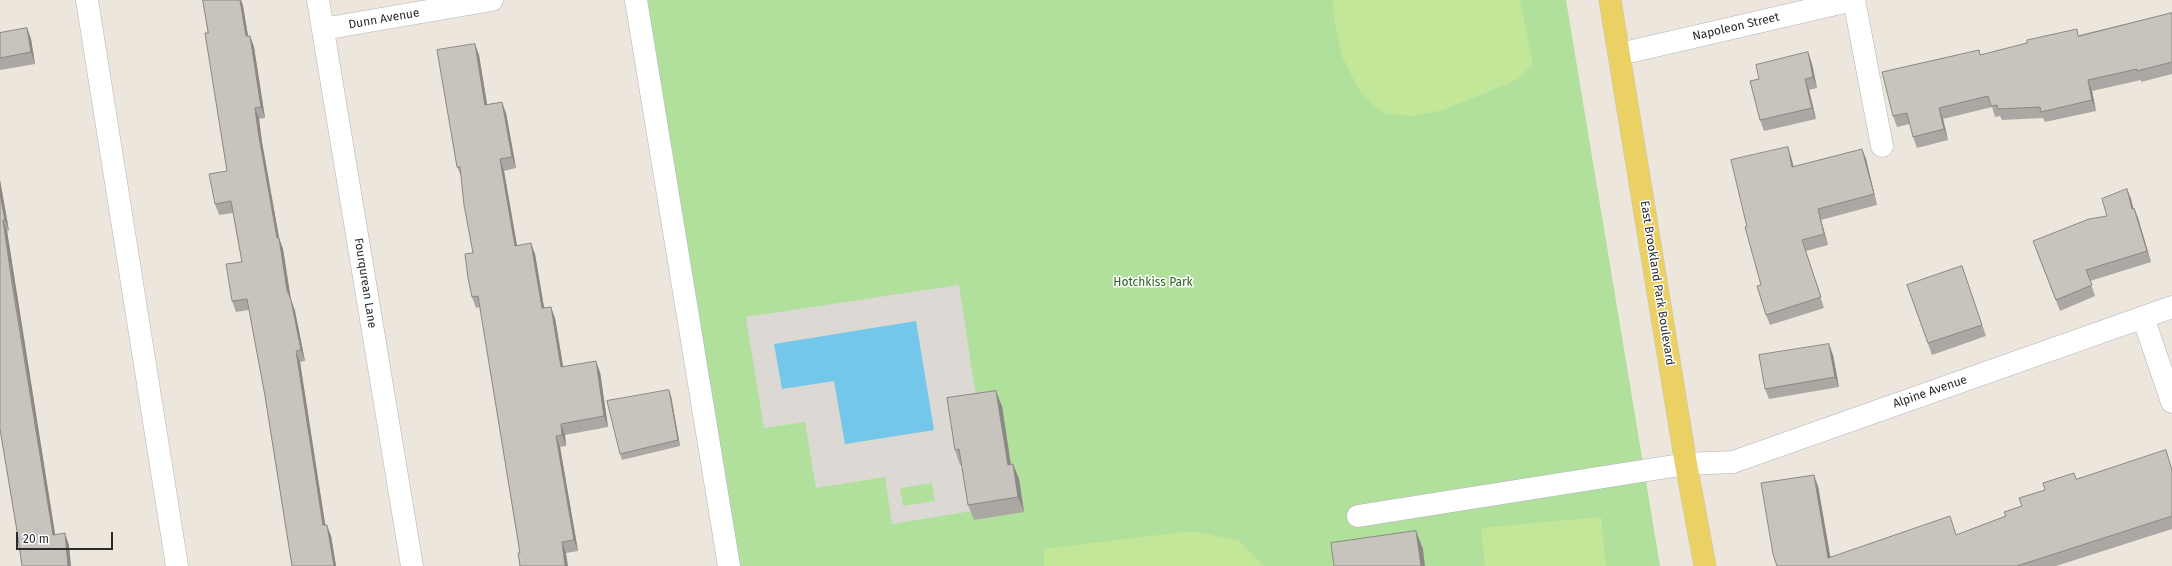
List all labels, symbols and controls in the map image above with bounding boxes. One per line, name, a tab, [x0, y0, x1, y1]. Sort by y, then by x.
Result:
street label: Dunn Avenue	[347, 6, 421, 32]
street label: Napoleon Street	[1691, 10, 1781, 44]
street label: East Brookland Park Boulevard	[1637, 200, 1677, 366]
street label: Fourqurean Lane	[351, 237, 379, 329]
park label: Hotchkiss Park	[1113, 276, 1193, 290]
street label: Alpine Avenue	[1891, 373, 1969, 411]
scale bar	[18, 524, 115, 550]
text: 20 m	[23, 532, 49, 546]

